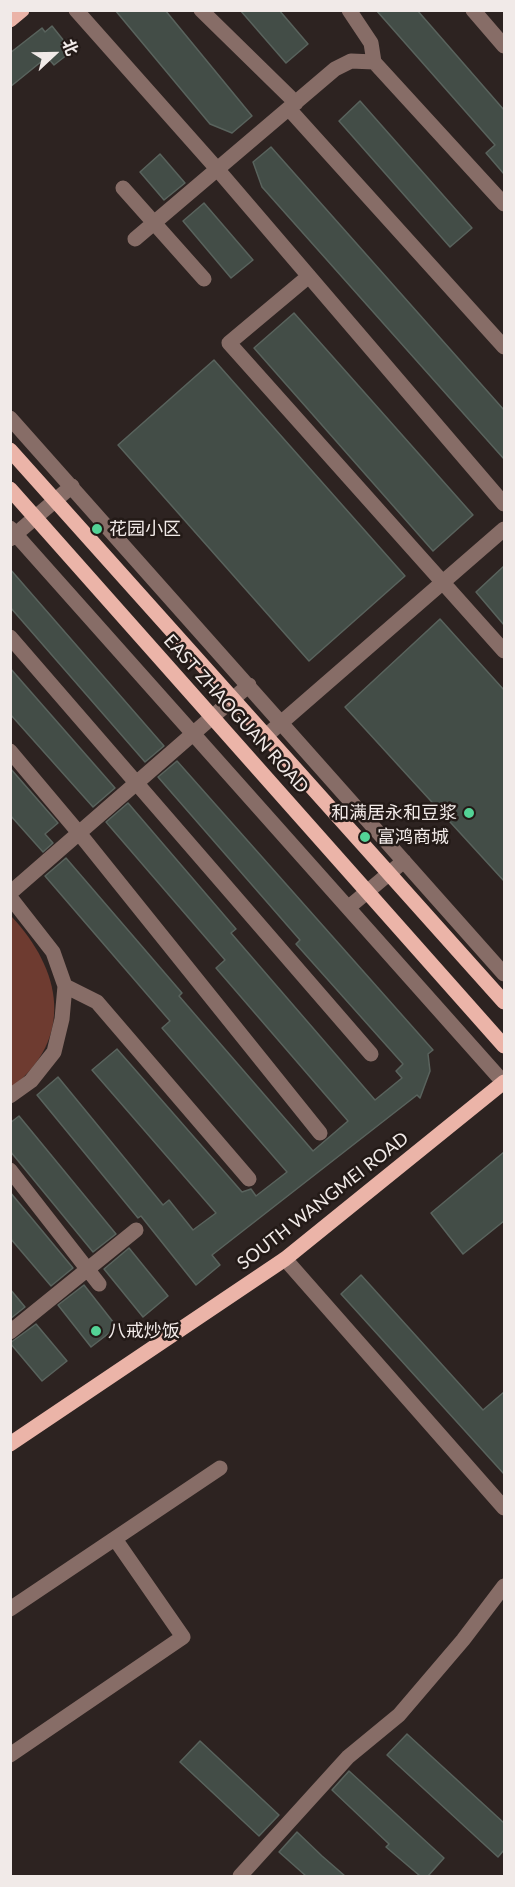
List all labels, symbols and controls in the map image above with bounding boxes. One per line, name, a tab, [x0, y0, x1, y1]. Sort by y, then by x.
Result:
north arrow	[24, 24, 84, 84]
text: 北	[59, 36, 83, 58]
place label: 花园小区	[109, 518, 181, 540]
marker: 花园小区	[90, 522, 104, 536]
street label: EAST ZHAOGUAN ROAD	[159, 630, 313, 798]
place label: 和满居永和豆浆	[331, 802, 457, 824]
marker: 和满居永和豆浆	[462, 806, 476, 820]
place label: 富鸿商城	[377, 826, 449, 848]
marker: 富鸿商城	[358, 830, 372, 844]
street label: SOUTH WANGMEI ROAD	[233, 1127, 413, 1275]
place label: 八戒炒饭	[108, 1320, 180, 1342]
marker: 八戒炒饭	[89, 1324, 103, 1338]

